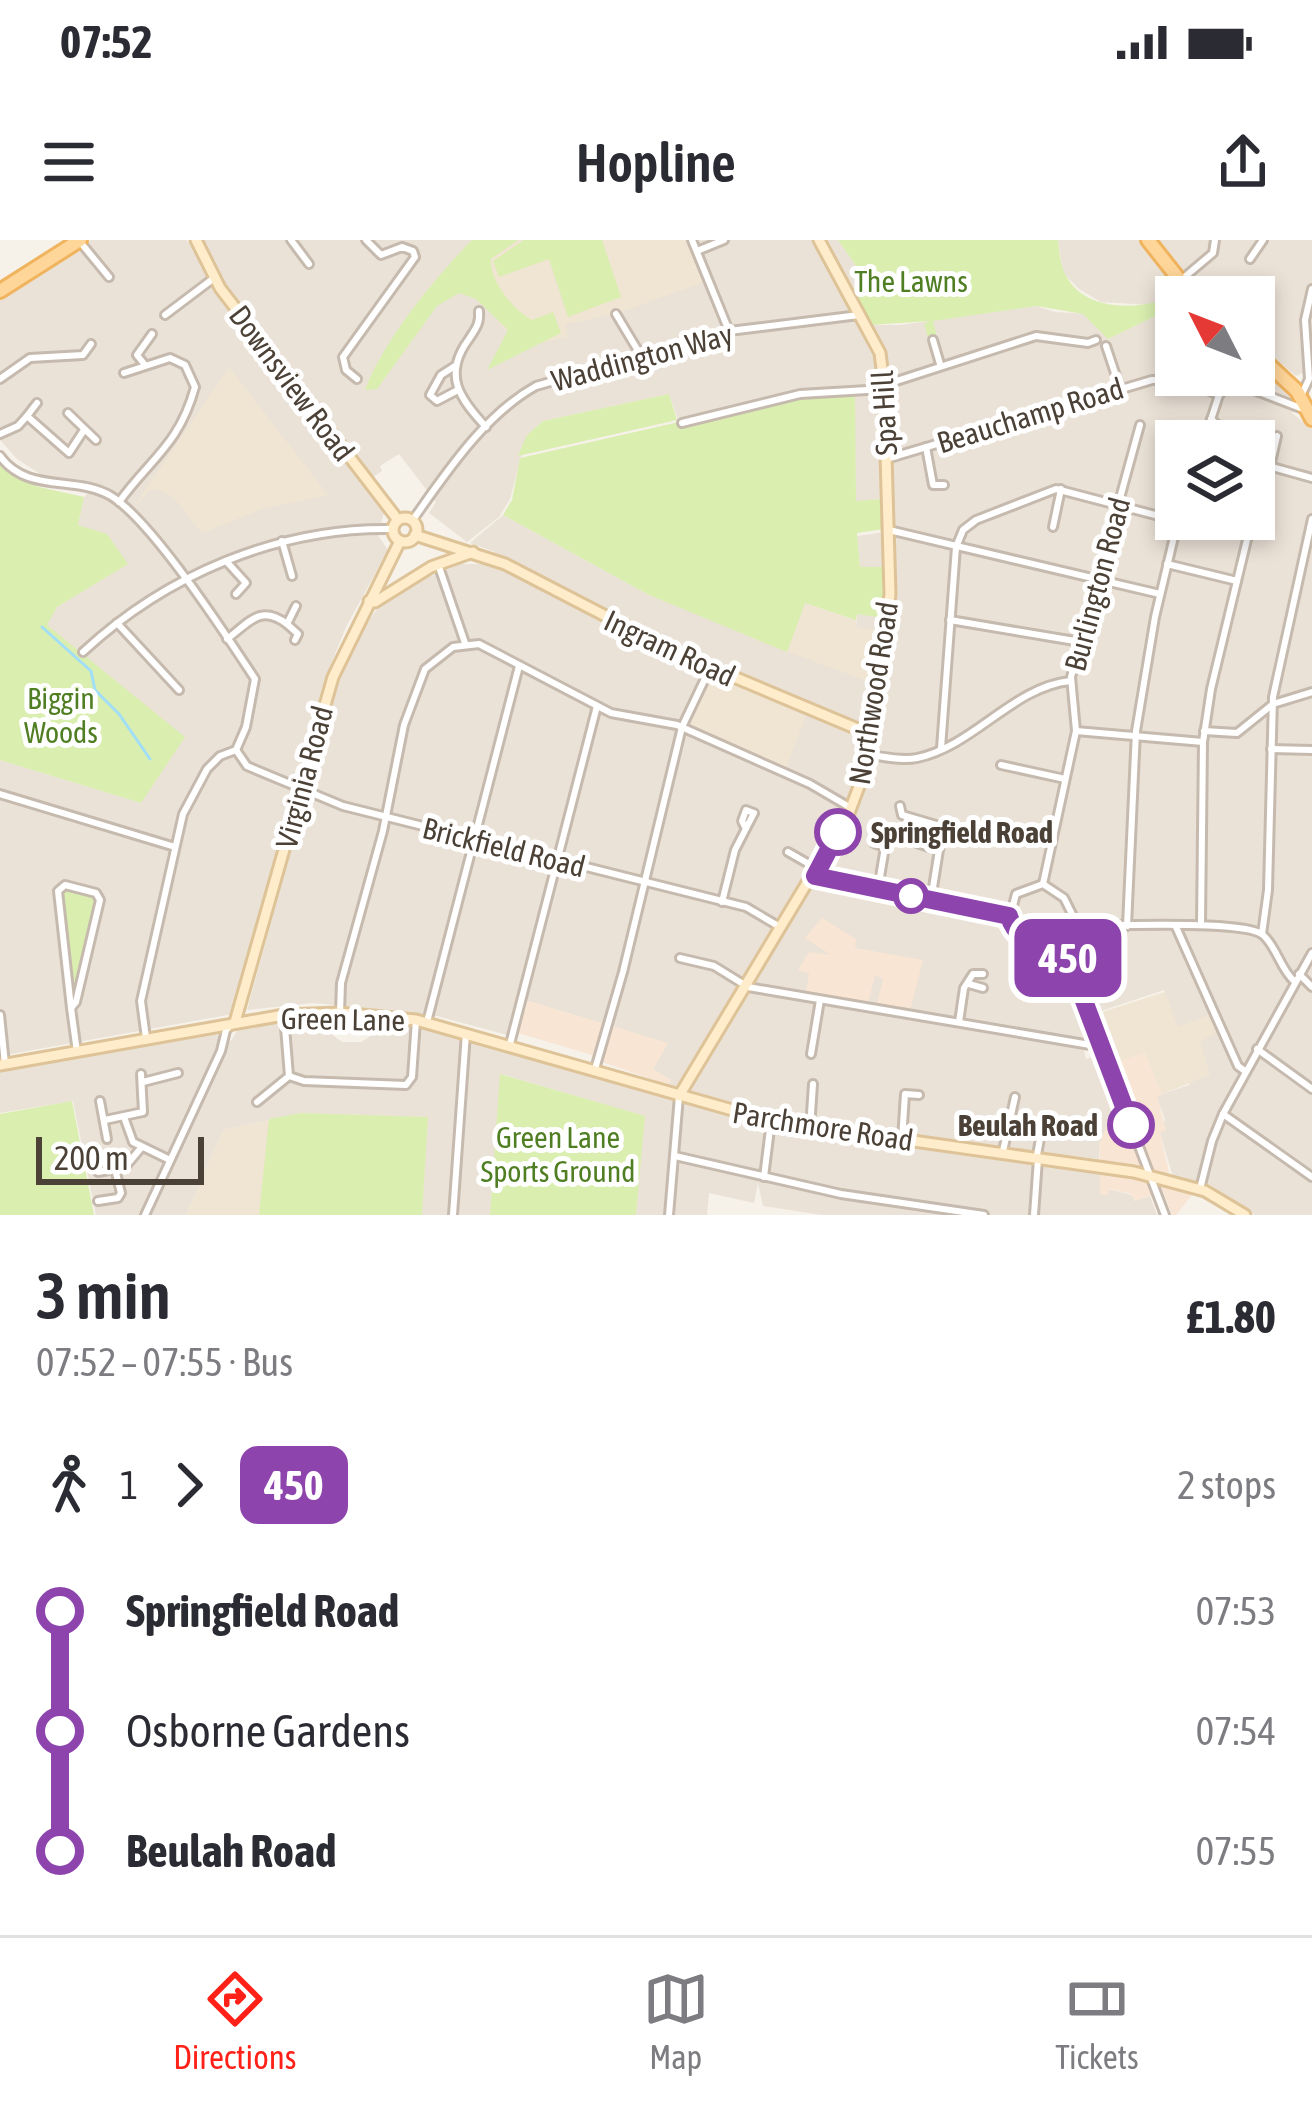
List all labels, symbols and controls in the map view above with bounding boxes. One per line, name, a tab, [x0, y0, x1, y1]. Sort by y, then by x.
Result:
text: 07:52	[60, 16, 153, 68]
icon: menu	[36, 129, 102, 195]
icon: share	[1210, 129, 1276, 195]
text: Hopline	[576, 132, 736, 193]
park label: The Lawns	[854, 264, 968, 298]
north arrow	[1155, 276, 1275, 396]
map controls	[1155, 276, 1275, 540]
street label: Downsview Road	[223, 299, 361, 467]
street label: Waddington Way	[548, 317, 736, 397]
street label: Spa Hill	[865, 370, 903, 456]
street label: Beauchamp Road	[933, 371, 1127, 459]
button: layers	[1155, 420, 1275, 540]
street label: Burlington Road	[1058, 494, 1136, 674]
street label: Northwood Road	[842, 599, 904, 787]
street label: Ingram Road	[599, 603, 741, 693]
park label: Biggin Woods	[24, 681, 98, 749]
street label: Virginia Road	[269, 702, 339, 852]
street label: Brickfield Road	[419, 810, 589, 884]
marker: Springfield Road	[816, 810, 860, 854]
place label: Springfield Road	[871, 815, 1053, 849]
unlabelled marker	[895, 880, 927, 912]
line badge: 450	[999, 919, 1137, 997]
text: 450	[1038, 934, 1098, 982]
street label: Green Lane	[281, 1001, 405, 1037]
street label: Parchmore Road	[730, 1095, 916, 1157]
marker: Beulah Road	[1109, 1103, 1153, 1147]
place label: Beulah Road	[958, 1108, 1098, 1142]
park label: Green Lane Sports Ground	[481, 1120, 635, 1188]
scale bar	[36, 1131, 204, 1184]
text: 200 m	[54, 1139, 129, 1177]
text: 3 min	[36, 1257, 171, 1333]
text: £1.80	[1186, 1291, 1276, 1343]
text: 07:52 – 07:55 · Bus	[36, 1340, 293, 1384]
icon: walk	[36, 1452, 102, 1518]
icon: forward	[156, 1452, 222, 1518]
text: 450	[264, 1461, 324, 1509]
text: 1	[120, 1463, 138, 1507]
text: 2 stops	[1177, 1463, 1276, 1507]
text: Springfield Road	[126, 1585, 399, 1637]
text: 07:53	[1196, 1589, 1276, 1633]
text: Osborne Gardens	[126, 1705, 410, 1757]
text: 07:54	[1196, 1709, 1276, 1753]
text: Beulah Road	[126, 1825, 336, 1877]
text: 07:55	[1196, 1829, 1276, 1873]
tab: Directions	[173, 1966, 296, 2076]
tab: Map	[643, 1966, 709, 2076]
tab: Tickets	[1055, 1966, 1139, 2076]

